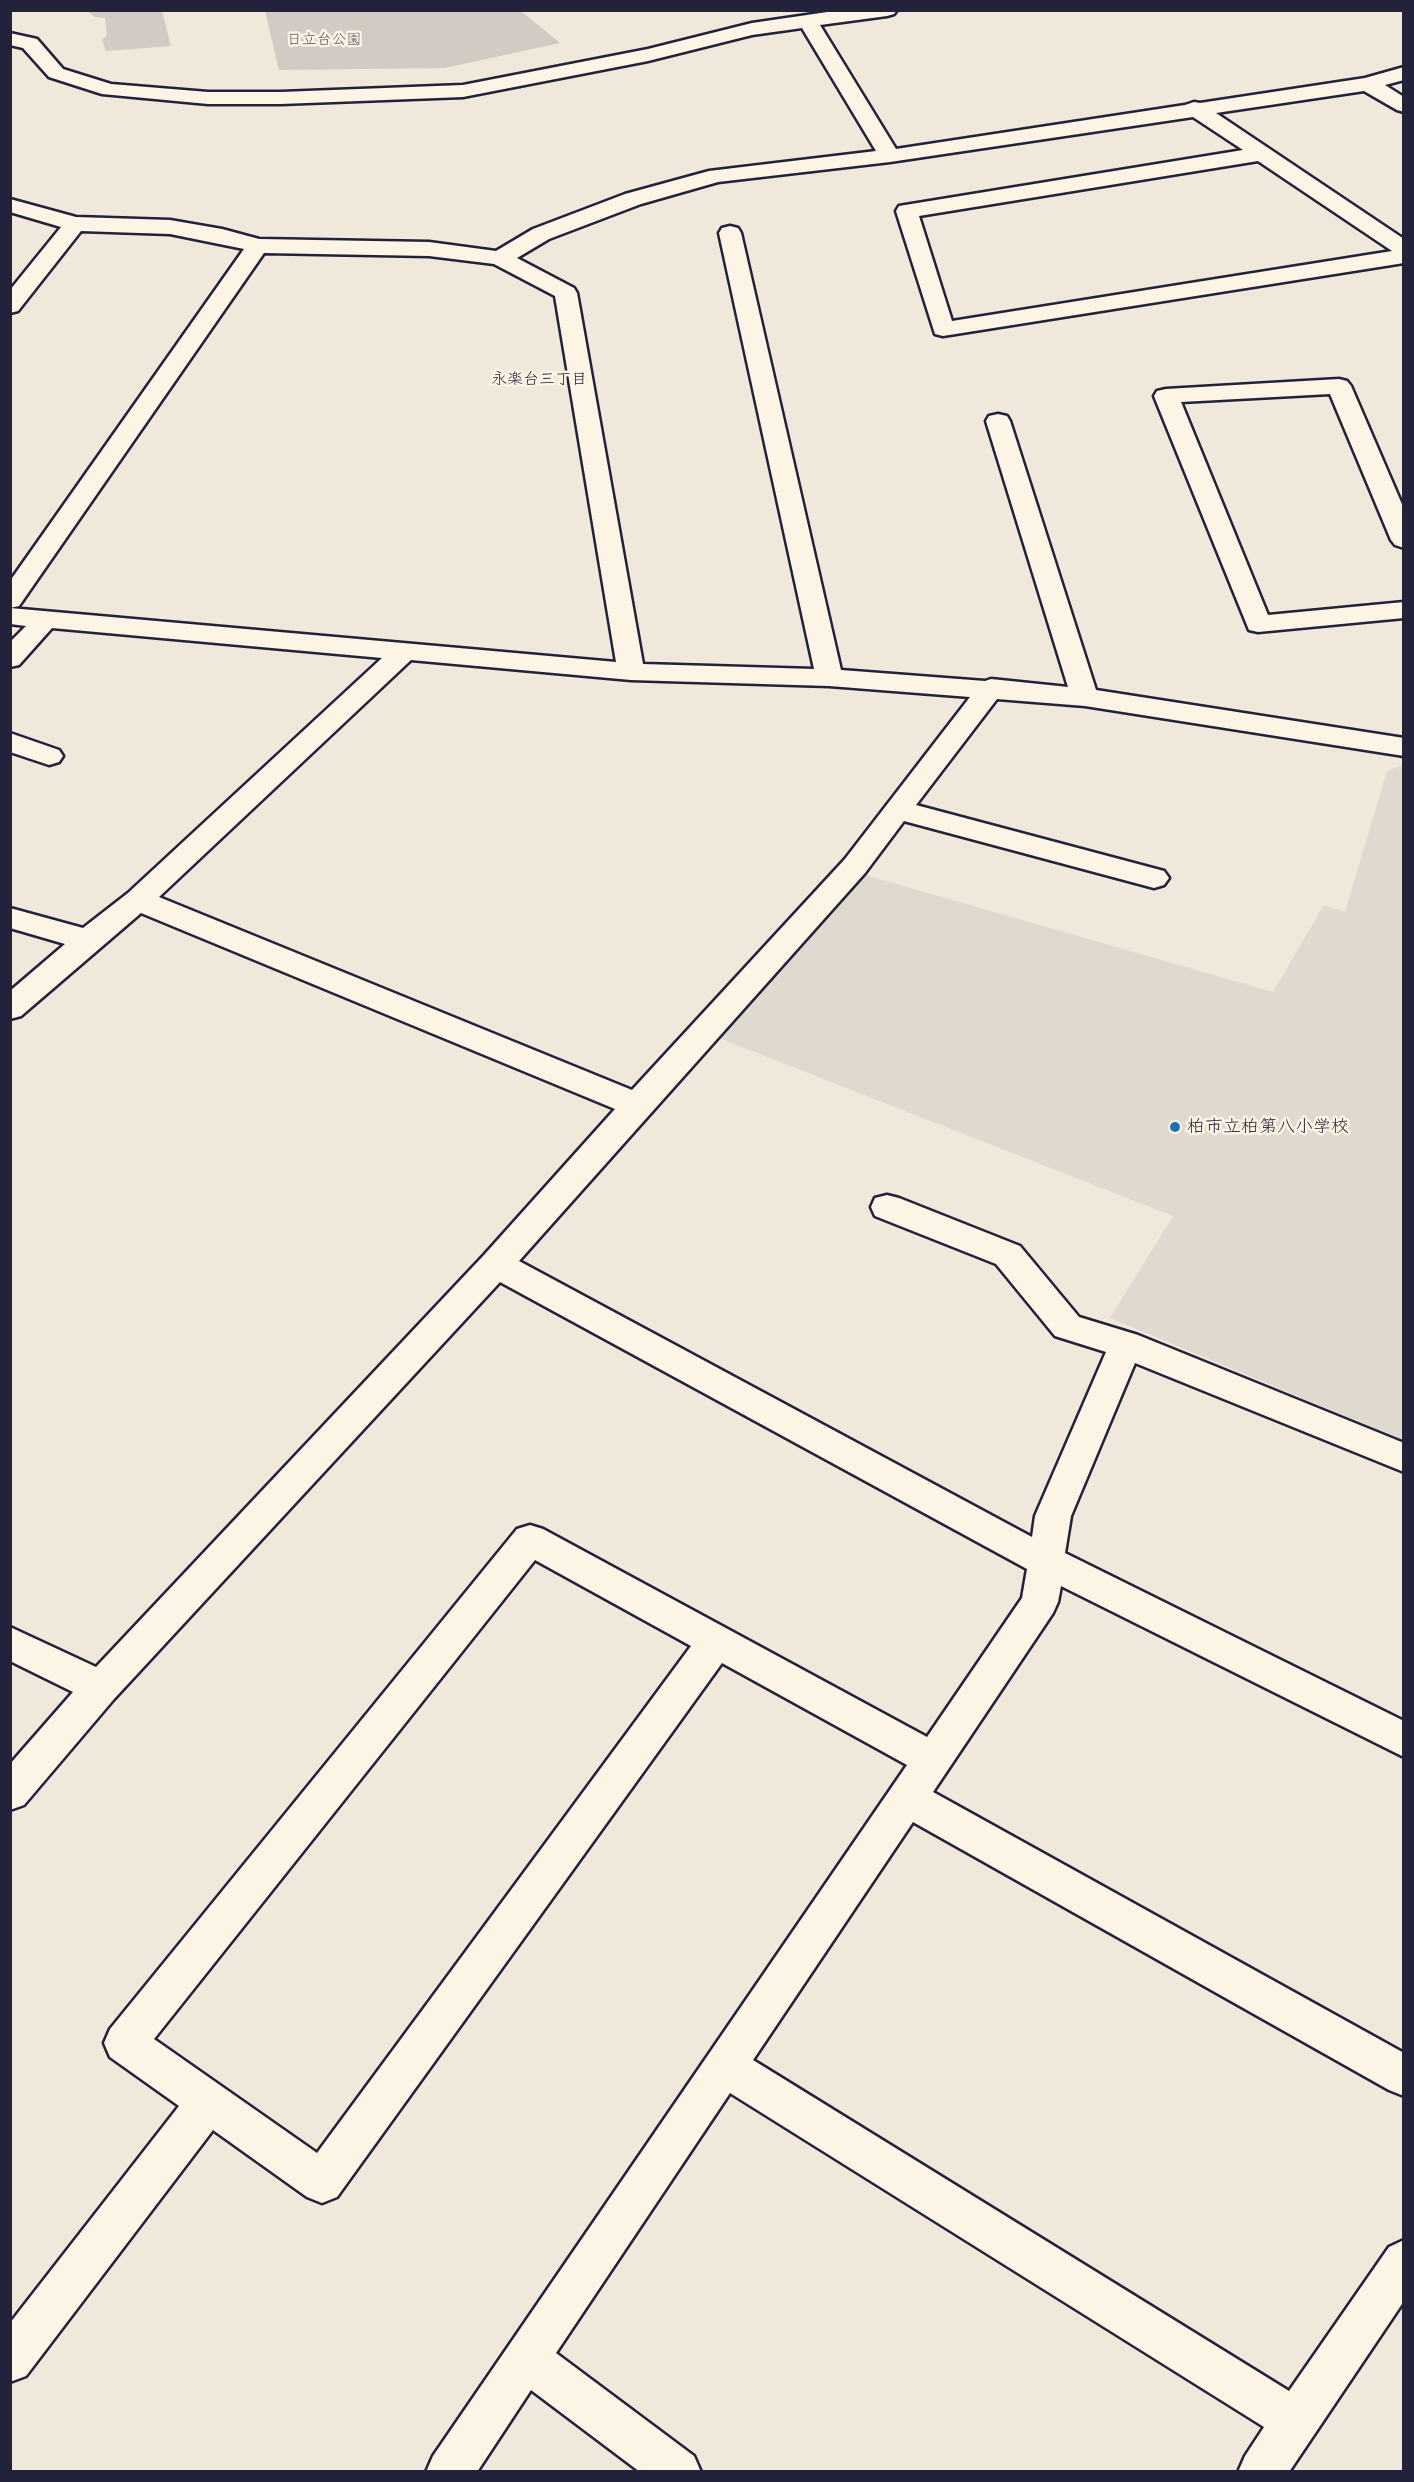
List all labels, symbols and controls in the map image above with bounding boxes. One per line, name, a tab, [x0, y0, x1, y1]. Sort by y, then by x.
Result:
park label: 日立台公園	[287, 31, 361, 49]
district label: 永楽台三丁目	[491, 370, 587, 390]
place label: 柏市立柏第八小学校	[1187, 1116, 1349, 1138]
marker: 柏市立柏第八小学校	[1168, 1120, 1182, 1134]

